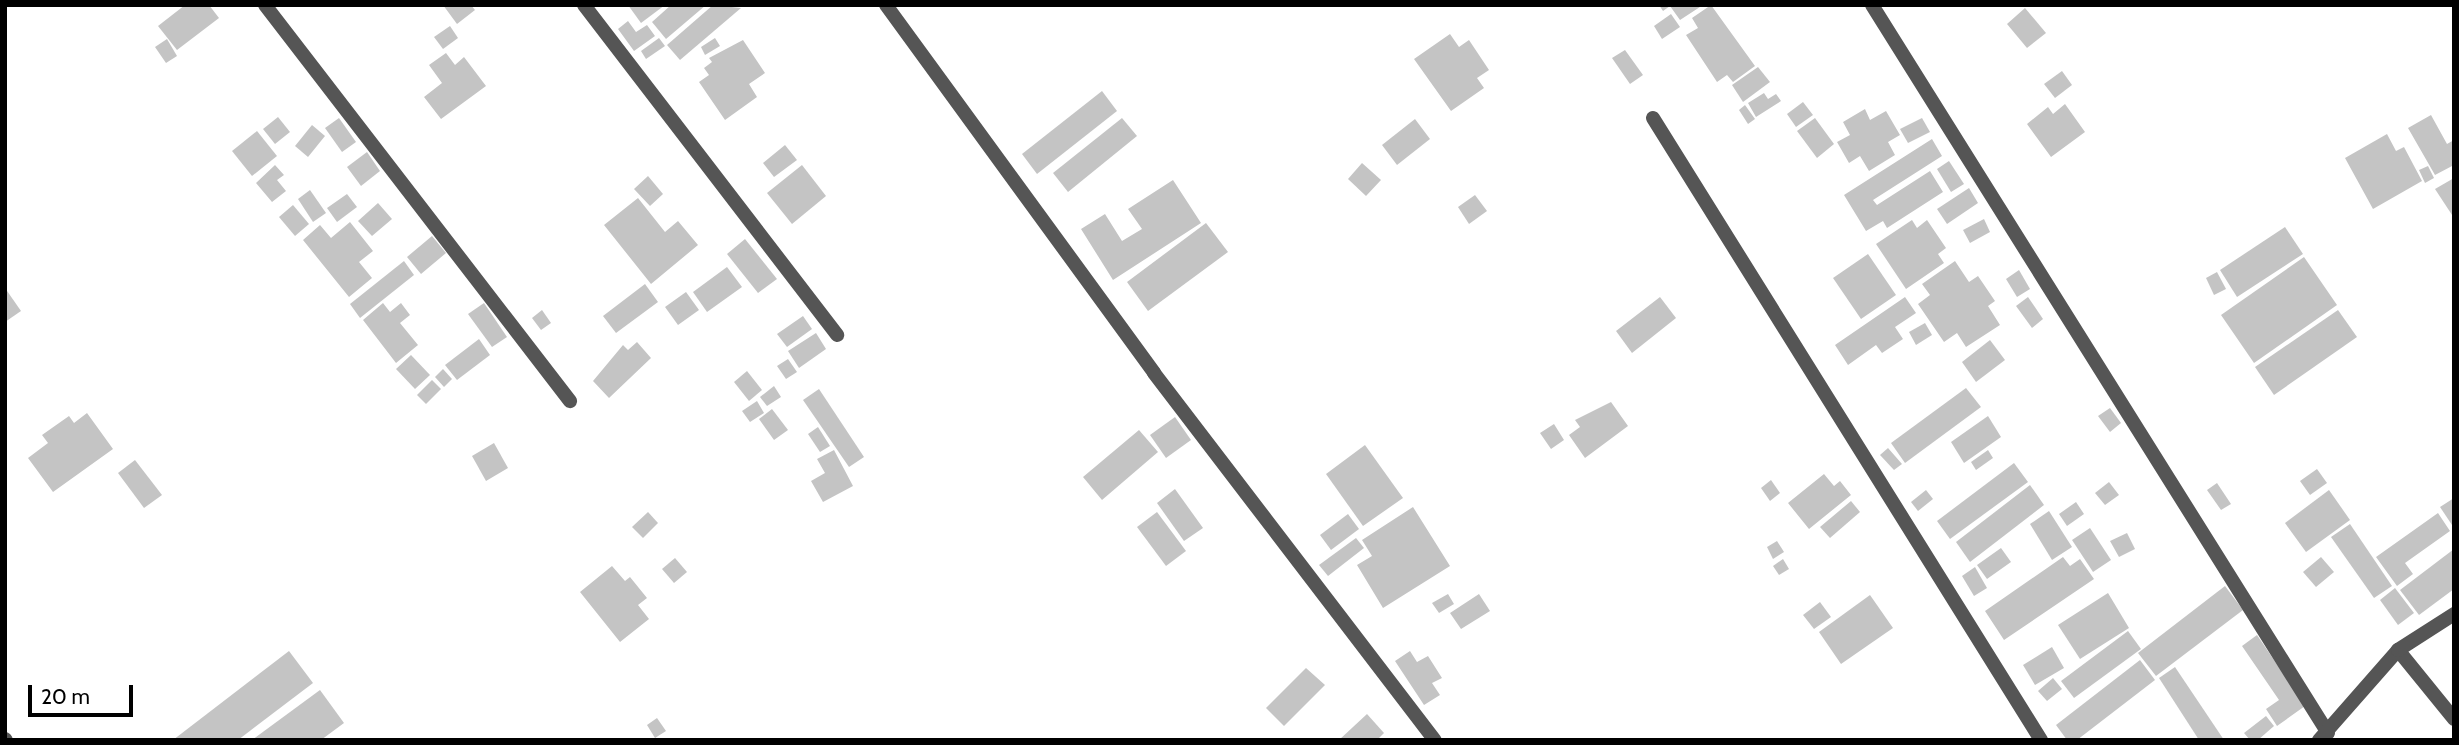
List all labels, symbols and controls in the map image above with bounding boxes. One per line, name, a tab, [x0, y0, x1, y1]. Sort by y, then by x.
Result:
scale bar	[32, 672, 136, 716]
text: 20 m	[41, 684, 90, 709]

